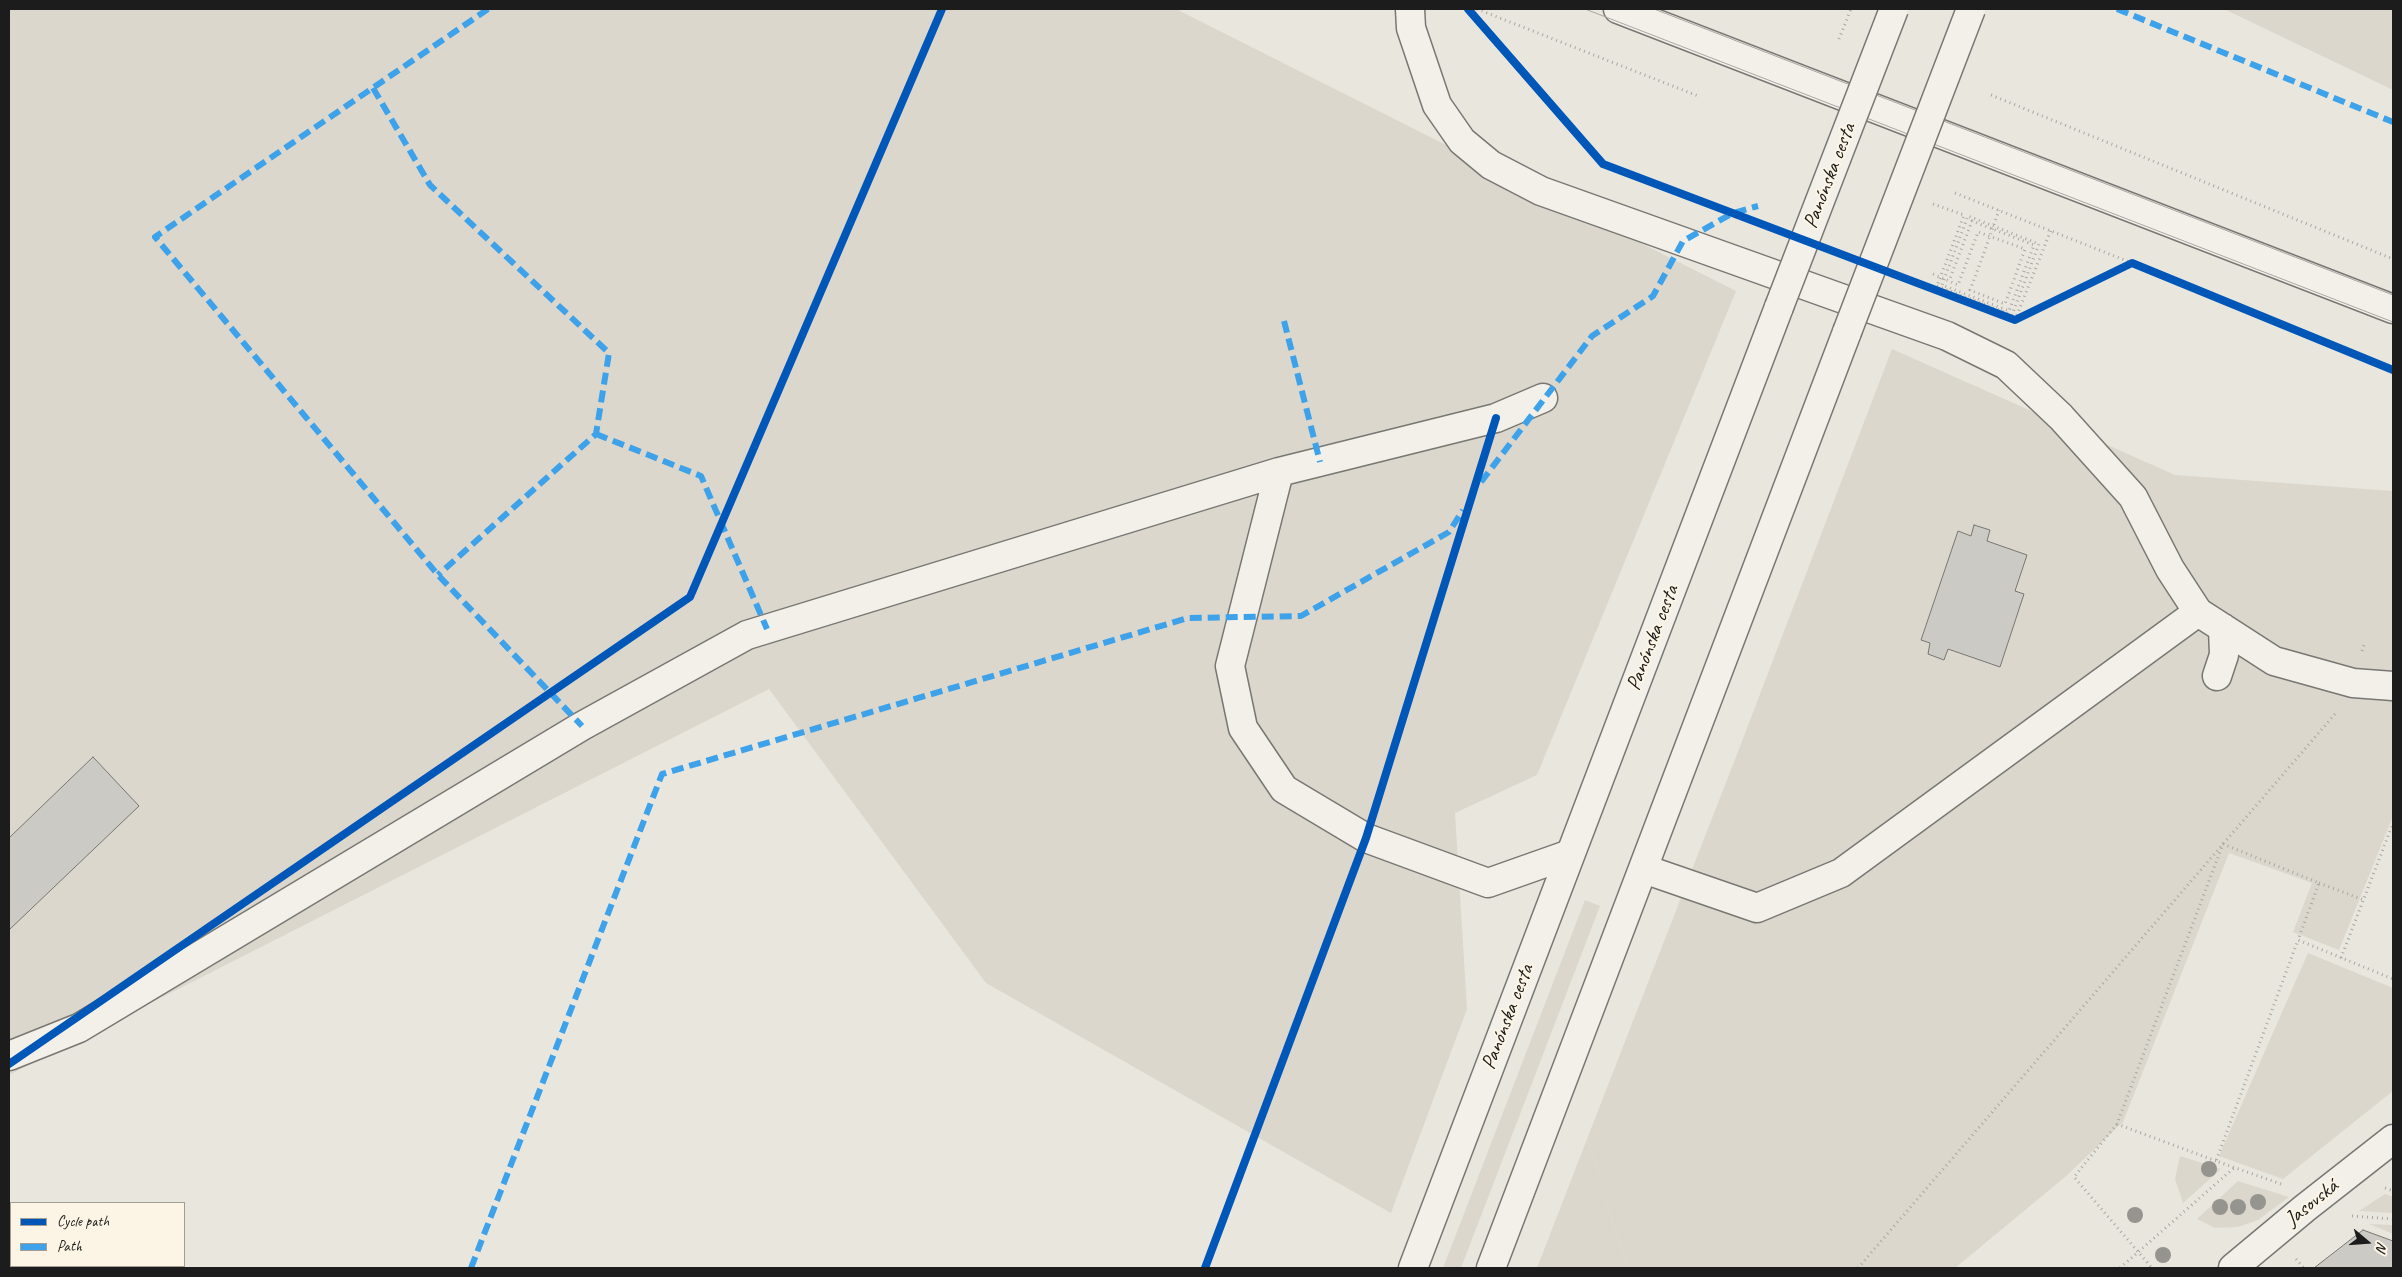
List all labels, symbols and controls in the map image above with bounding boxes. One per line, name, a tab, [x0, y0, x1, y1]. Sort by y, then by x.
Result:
street label: Panónska cesta	[1798, 120, 1862, 232]
street label: Panónska cesta	[1621, 582, 1685, 694]
street label: Panónska cesta	[1476, 961, 1540, 1073]
street label: Jasovská	[2280, 1174, 2344, 1232]
legend	[10, 1202, 185, 1267]
text: Cycle path	[57, 1212, 109, 1231]
north arrow	[2342, 1217, 2392, 1267]
text: Path	[57, 1237, 82, 1256]
text: N	[2372, 1240, 2391, 1254]

